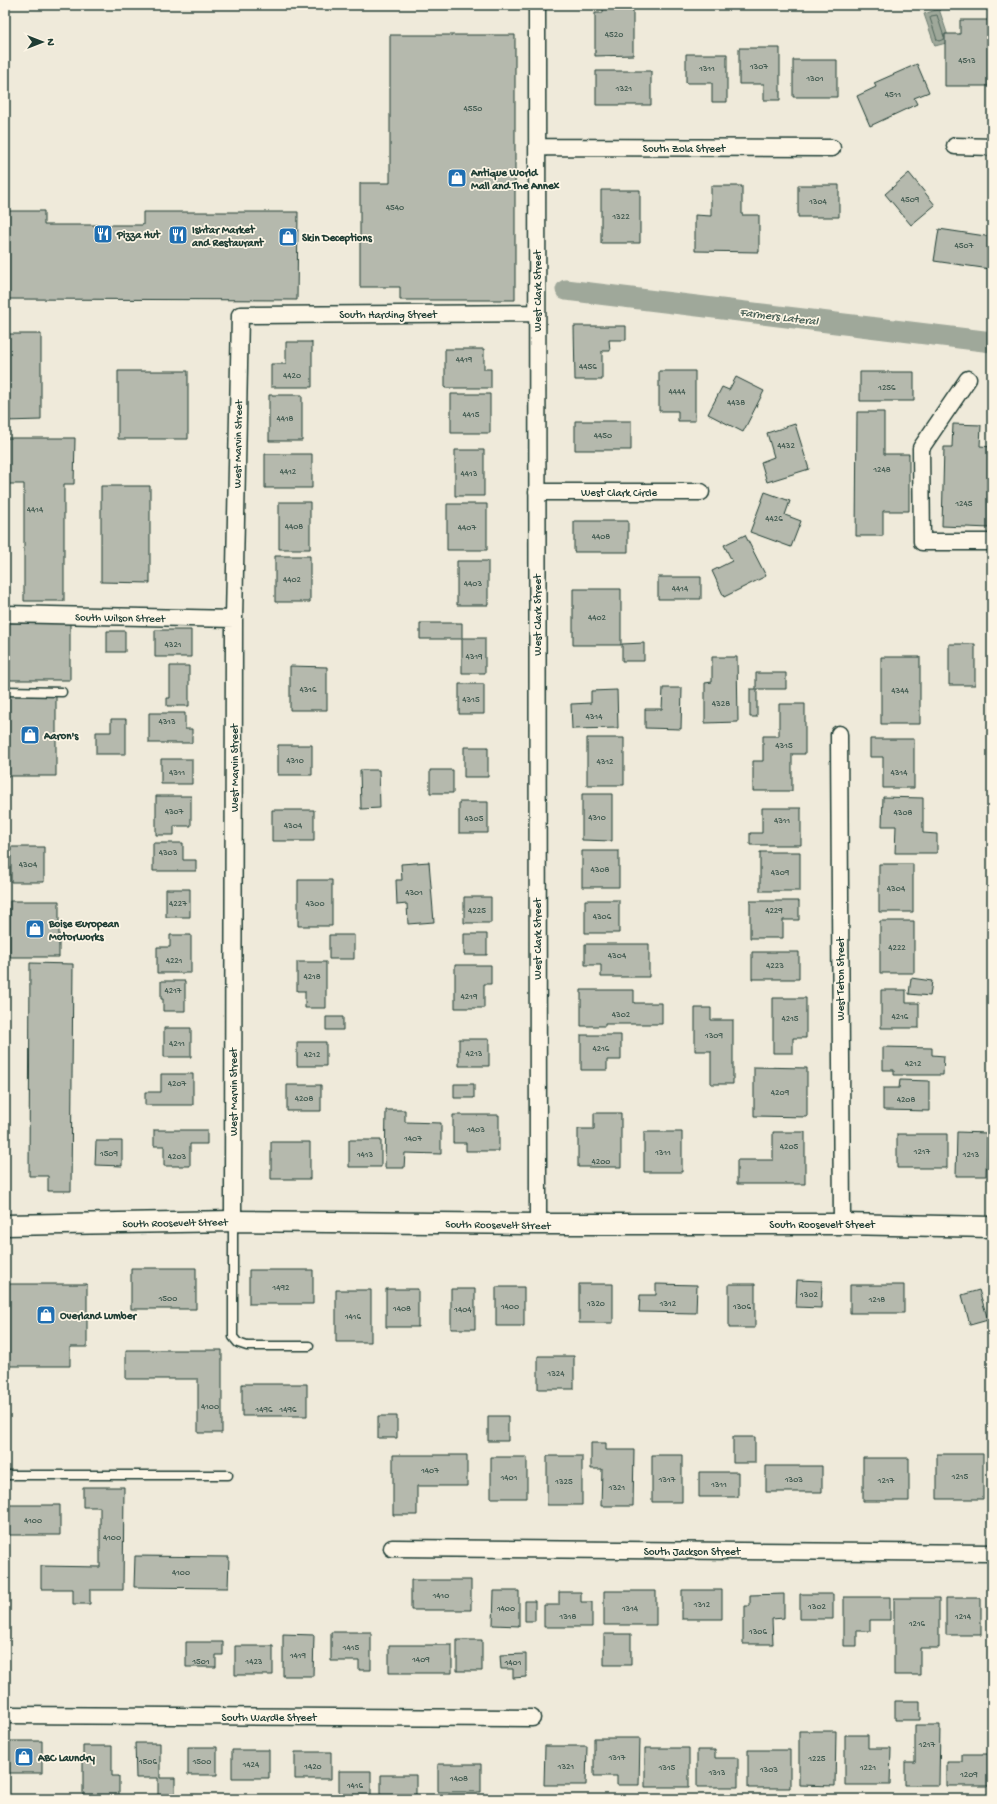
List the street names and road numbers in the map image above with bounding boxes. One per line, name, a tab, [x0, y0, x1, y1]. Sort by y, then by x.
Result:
street label: South Zola Street	[643, 144, 727, 156]
street label: West Clark Street	[533, 249, 545, 332]
street label: South Harding Street	[339, 310, 438, 322]
street label: West Marvin Street	[232, 398, 246, 488]
street label: West Clark Circle	[581, 488, 657, 500]
street label: West Clark Street	[533, 573, 545, 656]
street label: South Wilson Street	[75, 612, 167, 626]
street label: West Marvin Street	[230, 722, 242, 812]
street label: West Clark Street	[533, 897, 545, 980]
street label: West Teton Street	[836, 936, 848, 1021]
street label: West Marvin Street	[229, 1046, 241, 1136]
street label: South Roosevelt Street	[122, 1217, 229, 1231]
street label: South Roosevelt Street	[445, 1219, 552, 1233]
street label: South Roosevelt Street	[769, 1220, 876, 1232]
street label: South Jackson Street	[644, 1547, 742, 1559]
street label: South Wardle Street	[222, 1713, 318, 1725]

